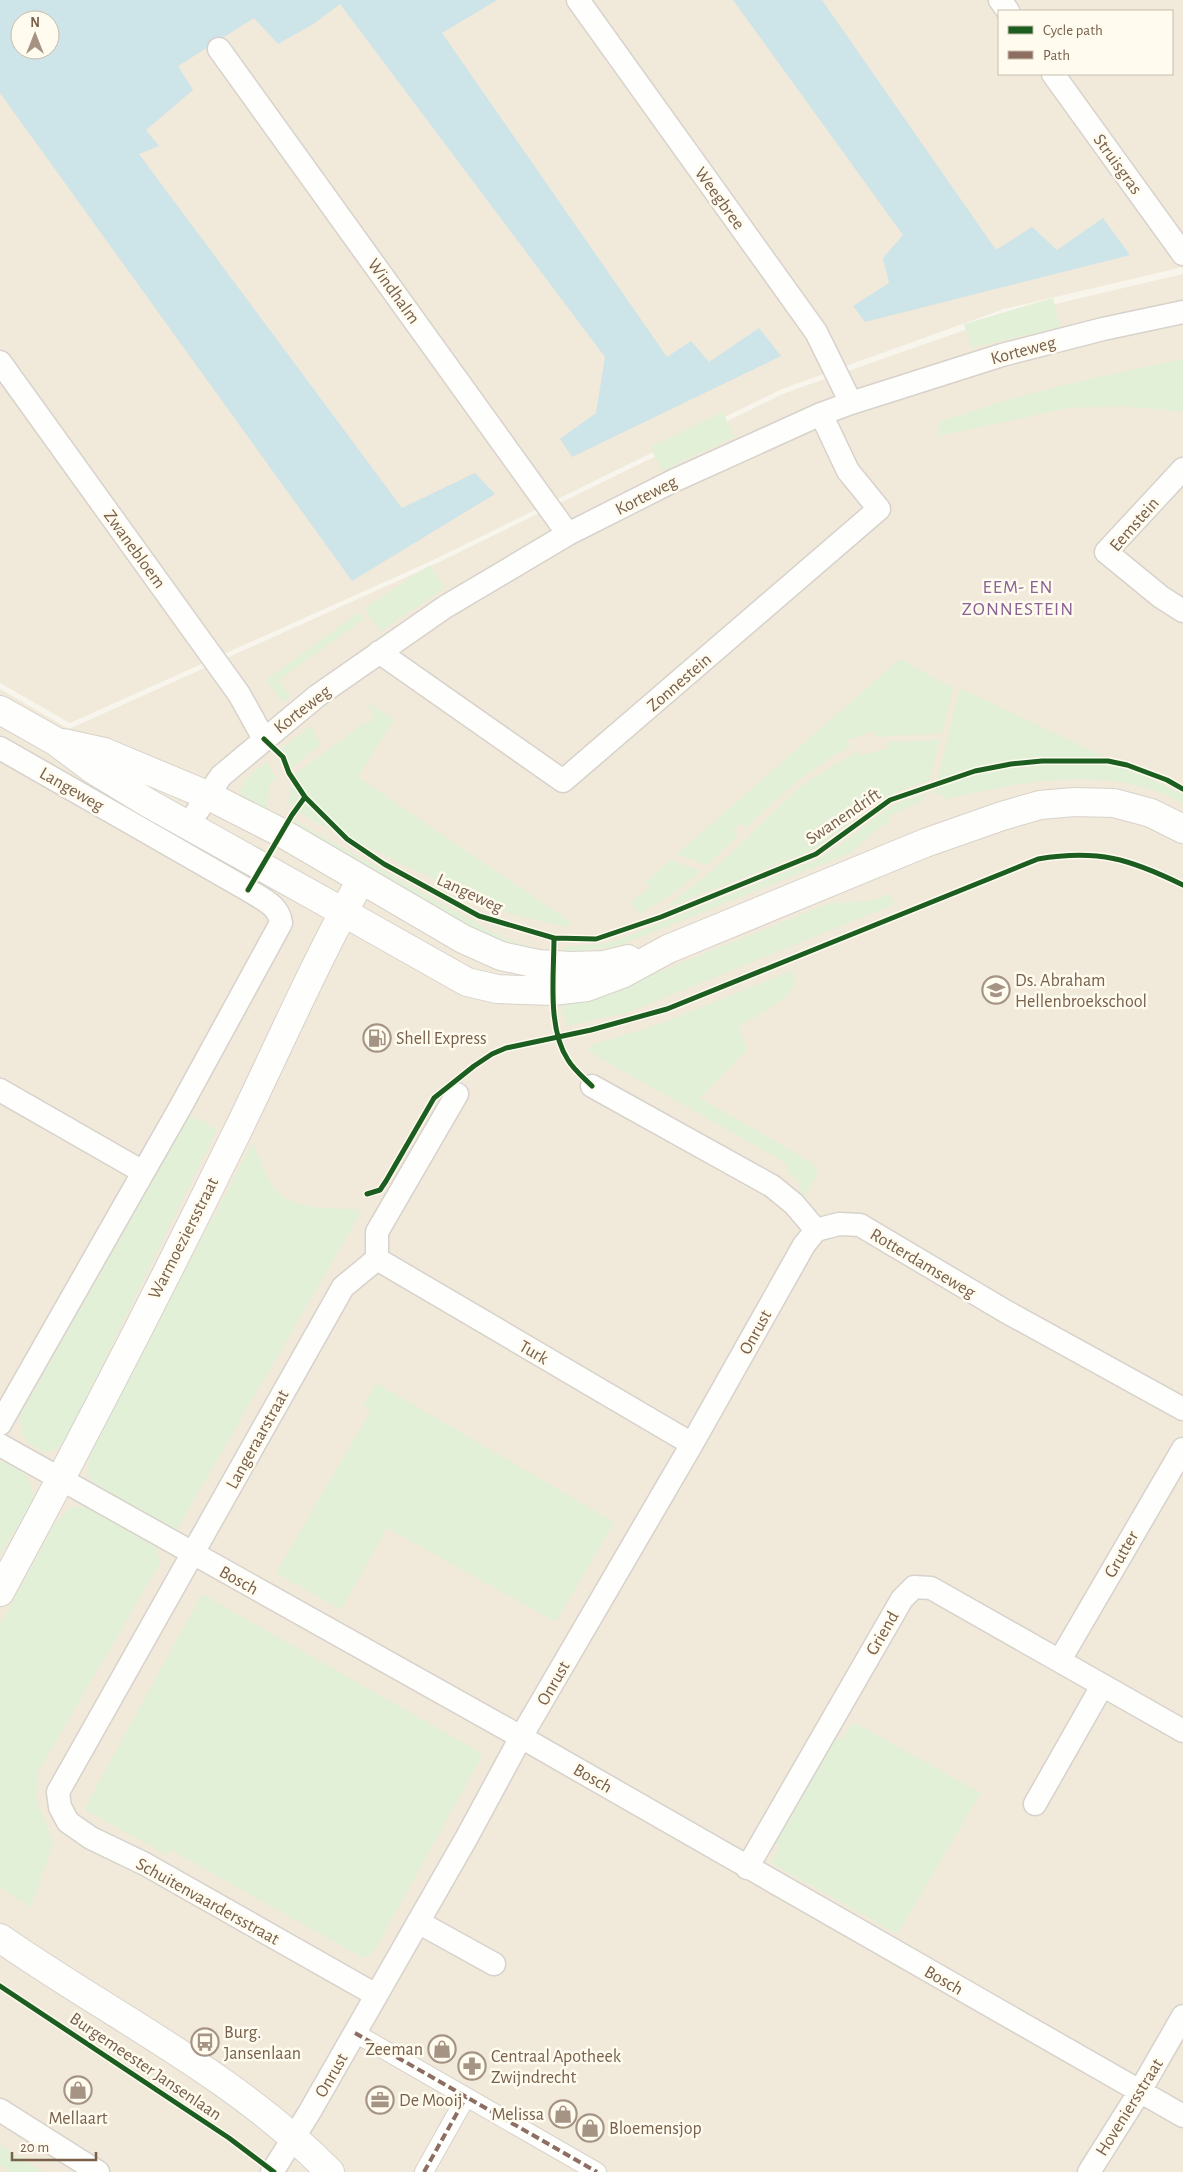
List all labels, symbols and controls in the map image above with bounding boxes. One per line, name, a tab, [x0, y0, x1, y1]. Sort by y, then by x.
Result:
north arrow	[10, 10, 60, 60]
legend	[998, 10, 1173, 75]
text: N	[30, 16, 40, 30]
text: Cycle path	[1043, 23, 1103, 38]
text: Path	[1043, 48, 1070, 63]
street label: Struisgras	[1089, 131, 1145, 198]
street label: Weegbree	[691, 164, 748, 233]
street label: Windhalm	[364, 256, 423, 327]
street label: Korteweg	[989, 334, 1058, 368]
street label: Korteweg	[613, 473, 680, 519]
street label: Eemstein	[1107, 494, 1163, 555]
street label: Zwanebloem	[100, 507, 168, 592]
district label: EEM- EN ZONNESTEIN	[962, 578, 1074, 619]
street label: Zonnestein	[644, 650, 715, 715]
street label: Korteweg	[271, 682, 335, 737]
street label: Langeweg	[36, 764, 107, 815]
street label: Swanendrift	[803, 785, 884, 848]
street label: Langeweg	[434, 871, 506, 917]
place label: Ds. Abraham Hellenbroekschool	[1015, 972, 1147, 1011]
school or university icon: Ds. Abraham Hellenbroekschool	[981, 975, 1011, 1005]
fuel station icon: Shell Express	[362, 1023, 392, 1053]
place label: Shell Express	[396, 1030, 487, 1048]
street label: Warmoeziersstraat	[146, 1175, 222, 1302]
street label: Rotterdamseweg	[867, 1225, 978, 1302]
street label: Onrust	[736, 1307, 775, 1358]
street label: Turk	[516, 1337, 552, 1369]
street label: Langeraarstraat	[223, 1387, 293, 1492]
street label: Grutter	[1101, 1528, 1142, 1581]
street label: Bosch	[216, 1563, 261, 1599]
street label: Griend	[863, 1608, 903, 1659]
street label: Onrust	[534, 1658, 574, 1709]
street label: Bosch	[570, 1761, 615, 1797]
street label: Schuitenvaardersstraat	[133, 1855, 282, 1949]
street label: Bosch	[921, 1963, 966, 1999]
street label: Burgemeester Jansenlaan	[66, 2009, 225, 2124]
place label: Burg. Jansenlaan	[224, 2024, 301, 2063]
bus stop icon: Burg. Jansenlaan	[190, 2027, 220, 2057]
shop icon: Zeeman	[427, 2034, 457, 2064]
place label: Zeeman	[366, 2041, 423, 2059]
place label: Centraal Apotheek Zwijndrecht	[491, 2048, 622, 2087]
street label: Onrust	[312, 2050, 352, 2101]
pharmacy icon: Centraal Apotheek Zwijndrecht	[457, 2051, 487, 2081]
street label: Hoveniersstraat	[1093, 2055, 1167, 2159]
shop icon: Mellaart	[63, 2075, 93, 2105]
office icon: De Mooij	[365, 2085, 395, 2115]
place label: De Mooij	[399, 2092, 463, 2110]
shop icon: Melissa	[548, 2099, 578, 2129]
place label: Melissa	[491, 2106, 544, 2124]
place label: Mellaart	[48, 2110, 108, 2128]
shop icon: Bloemensjop	[575, 2113, 605, 2143]
place label: Bloemensjop	[609, 2120, 702, 2138]
scale bar	[12, 2130, 96, 2162]
text: 20 m	[20, 2140, 49, 2155]

